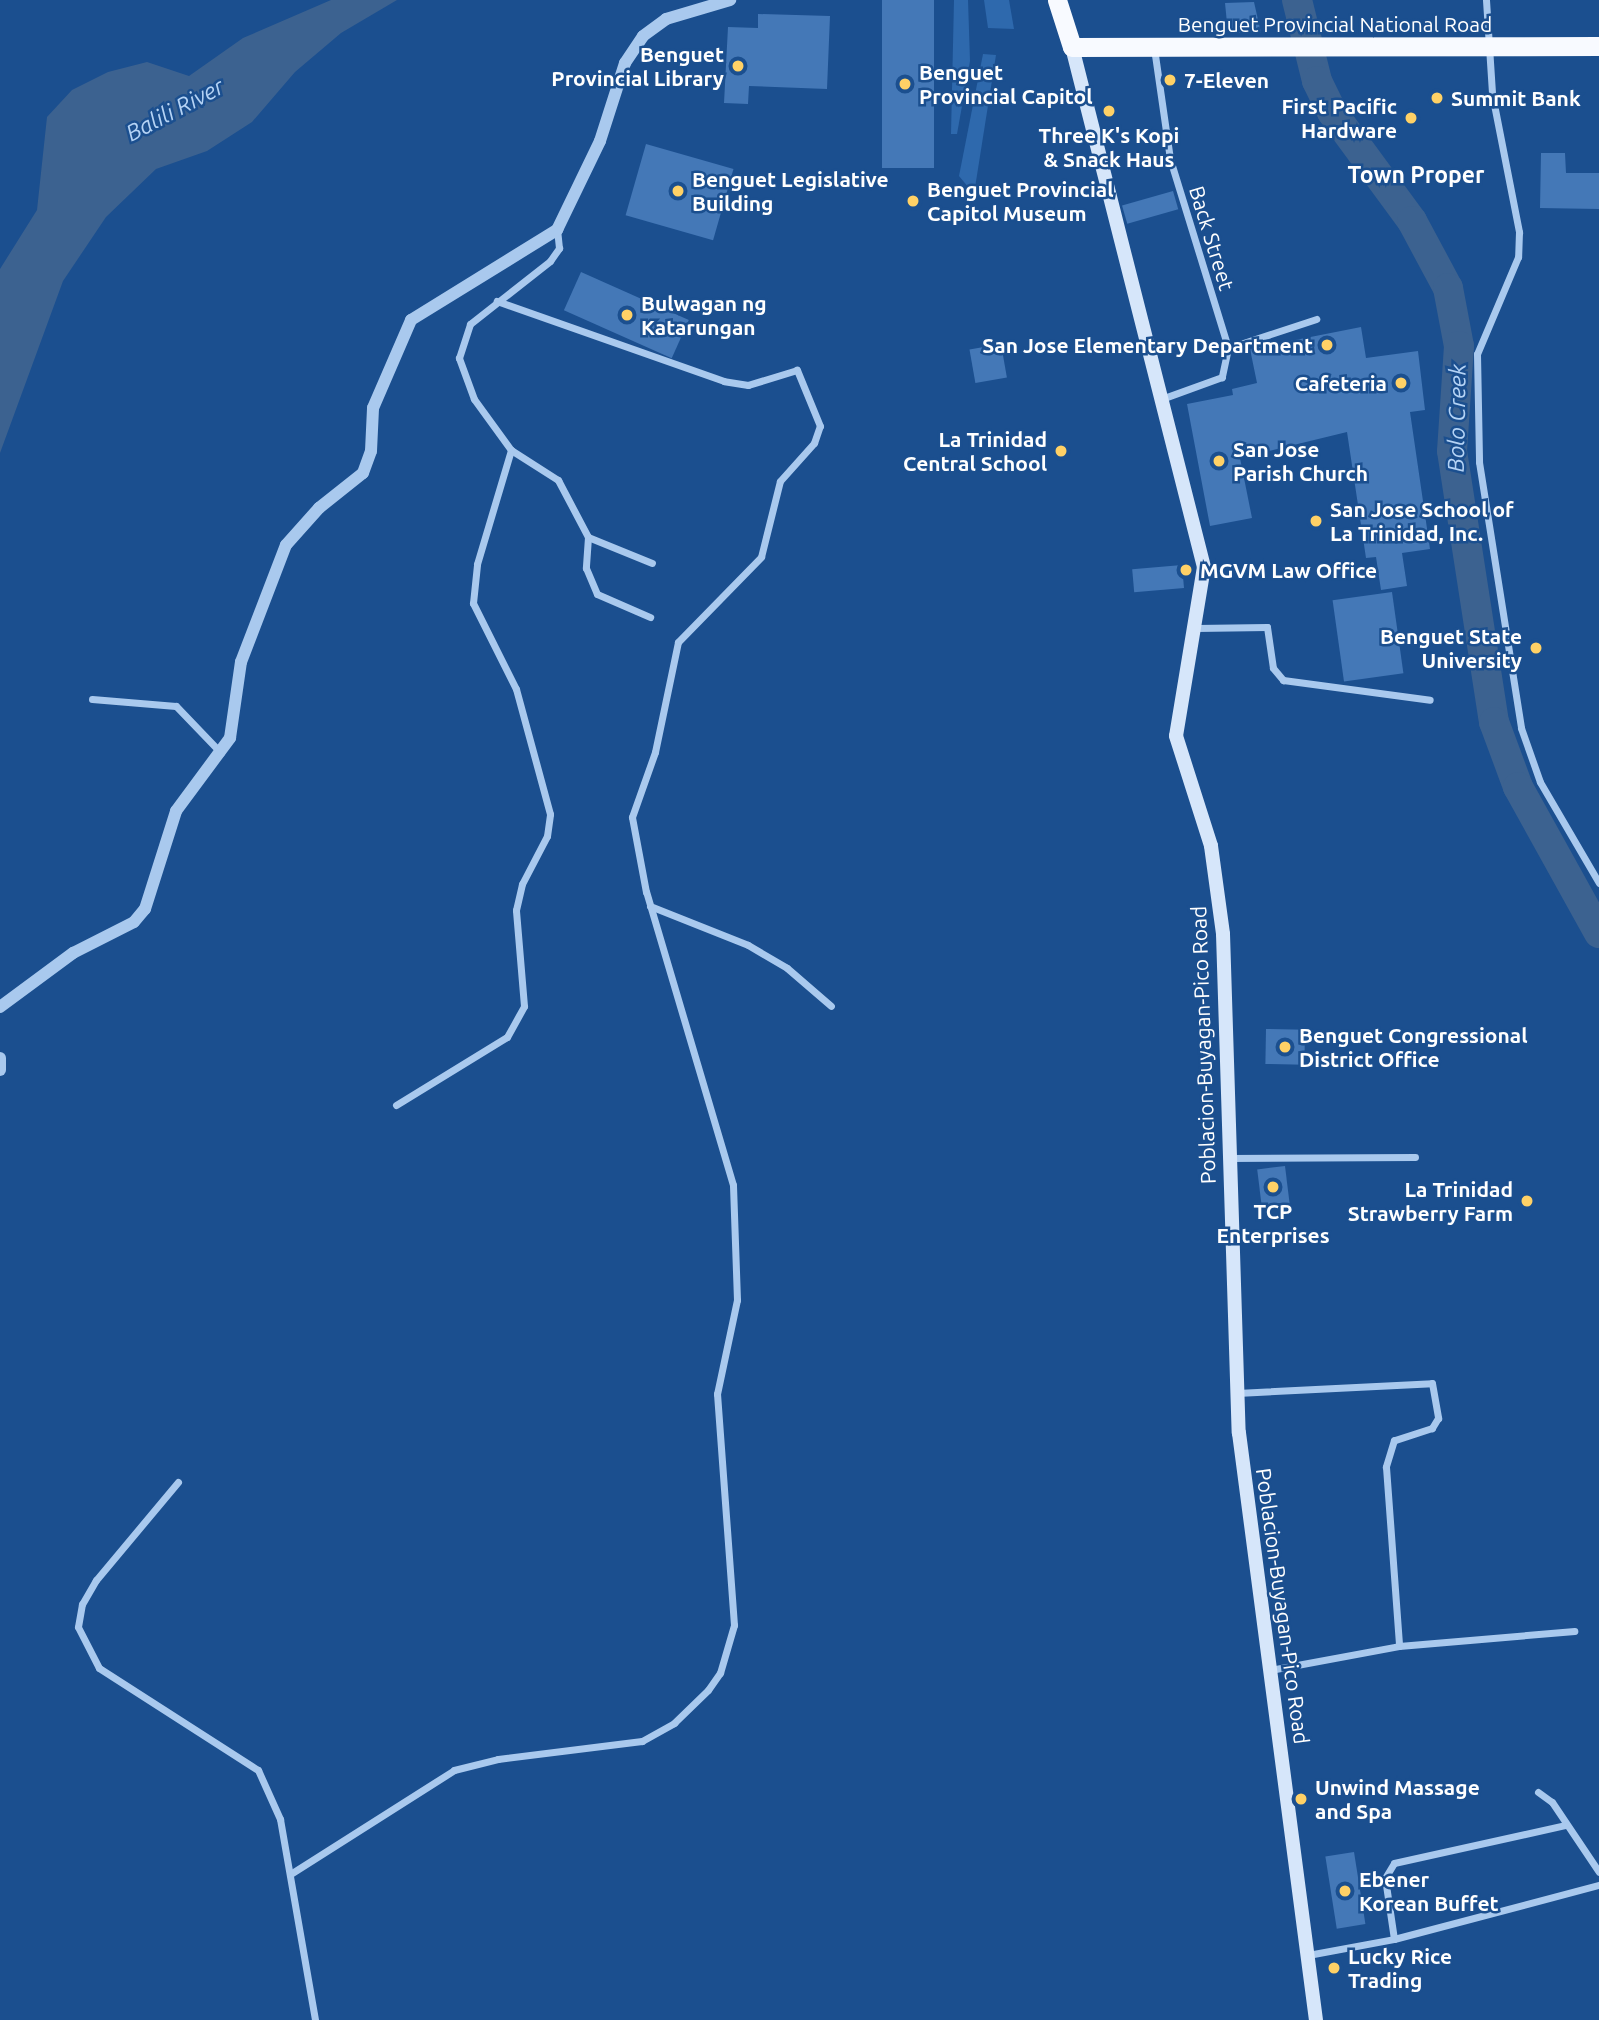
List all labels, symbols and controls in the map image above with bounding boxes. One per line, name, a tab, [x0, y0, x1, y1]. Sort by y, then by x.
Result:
street label: Benguet Provincial National Road	[1178, 11, 1492, 37]
place label: Benguet Provincial Library	[551, 41, 724, 91]
marker: Benguet Provincial Library	[730, 58, 746, 74]
place label: Benguet Provincial Capitol	[919, 59, 1093, 109]
place label: 7-Eleven	[1184, 67, 1269, 93]
marker: 7-Eleven	[1162, 72, 1178, 88]
water label: Balili River	[121, 73, 229, 147]
marker: Benguet Provincial Capitol	[897, 76, 913, 92]
place label: Summit Bank	[1451, 85, 1581, 111]
marker: Summit Bank	[1429, 90, 1445, 106]
place label: First Pacific Hardware	[1282, 93, 1397, 143]
marker: Three K's Kopi & Snack Haus	[1101, 103, 1117, 119]
marker: First Pacific Hardware	[1403, 110, 1419, 126]
place label: Three K's Kopi & Snack Haus	[1039, 122, 1179, 172]
district label: Town Proper	[1348, 161, 1484, 189]
place label: Benguet Legislative Building	[692, 166, 889, 216]
place label: Benguet Provincial Capitol Museum	[927, 176, 1114, 226]
marker: Benguet Legislative Building	[670, 183, 686, 199]
street label: Back Street	[1184, 183, 1240, 293]
marker: Benguet Provincial Capitol Museum	[905, 193, 921, 209]
place label: Bulwagan ng Katarungan	[641, 290, 767, 340]
marker: Bulwagan ng Katarungan	[619, 307, 635, 323]
place label: San Jose Elementary Department	[982, 332, 1313, 358]
marker: San Jose Elementary Department	[1319, 337, 1335, 353]
water label: Bolo Creek	[1442, 363, 1472, 473]
place label: Cafeteria	[1295, 370, 1387, 396]
marker: Cafeteria	[1393, 375, 1409, 391]
place label: La Trinidad Central School	[903, 426, 1047, 476]
place label: San Jose Parish Church	[1233, 436, 1368, 486]
marker: La Trinidad Central School	[1053, 443, 1069, 459]
marker: San Jose Parish Church	[1211, 453, 1227, 469]
place label: San Jose School of La Trinidad, Inc.	[1330, 496, 1514, 546]
marker: San Jose School of La Trinidad, Inc.	[1308, 513, 1324, 529]
place label: MGVM Law Office	[1200, 557, 1377, 583]
marker: MGVM Law Office	[1178, 562, 1194, 578]
place label: Benguet State University	[1380, 623, 1522, 673]
marker: Benguet State University	[1528, 640, 1544, 656]
street label: Poblacion-Buyagan-Pico Road	[1186, 905, 1220, 1185]
place label: Benguet Congressional District Office	[1299, 1022, 1528, 1072]
marker: Benguet Congressional District Office	[1277, 1039, 1293, 1055]
place label: La Trinidad Strawberry Farm	[1348, 1176, 1513, 1226]
marker: TCP Enterprises	[1265, 1179, 1281, 1195]
marker: La Trinidad Strawberry Farm	[1519, 1193, 1535, 1209]
place label: TCP Enterprises	[1216, 1198, 1330, 1248]
street label: Poblacion-Buyagan-Pico Road	[1251, 1466, 1315, 1746]
place label: Unwind Massage and Spa	[1315, 1774, 1480, 1824]
marker: Unwind Massage and Spa	[1293, 1791, 1309, 1807]
place label: Ebener Korean Buffet	[1359, 1866, 1499, 1916]
marker: Ebener Korean Buffet	[1337, 1883, 1353, 1899]
place label: Lucky Rice Trading	[1348, 1943, 1452, 1993]
marker: Lucky Rice Trading	[1326, 1960, 1342, 1976]

